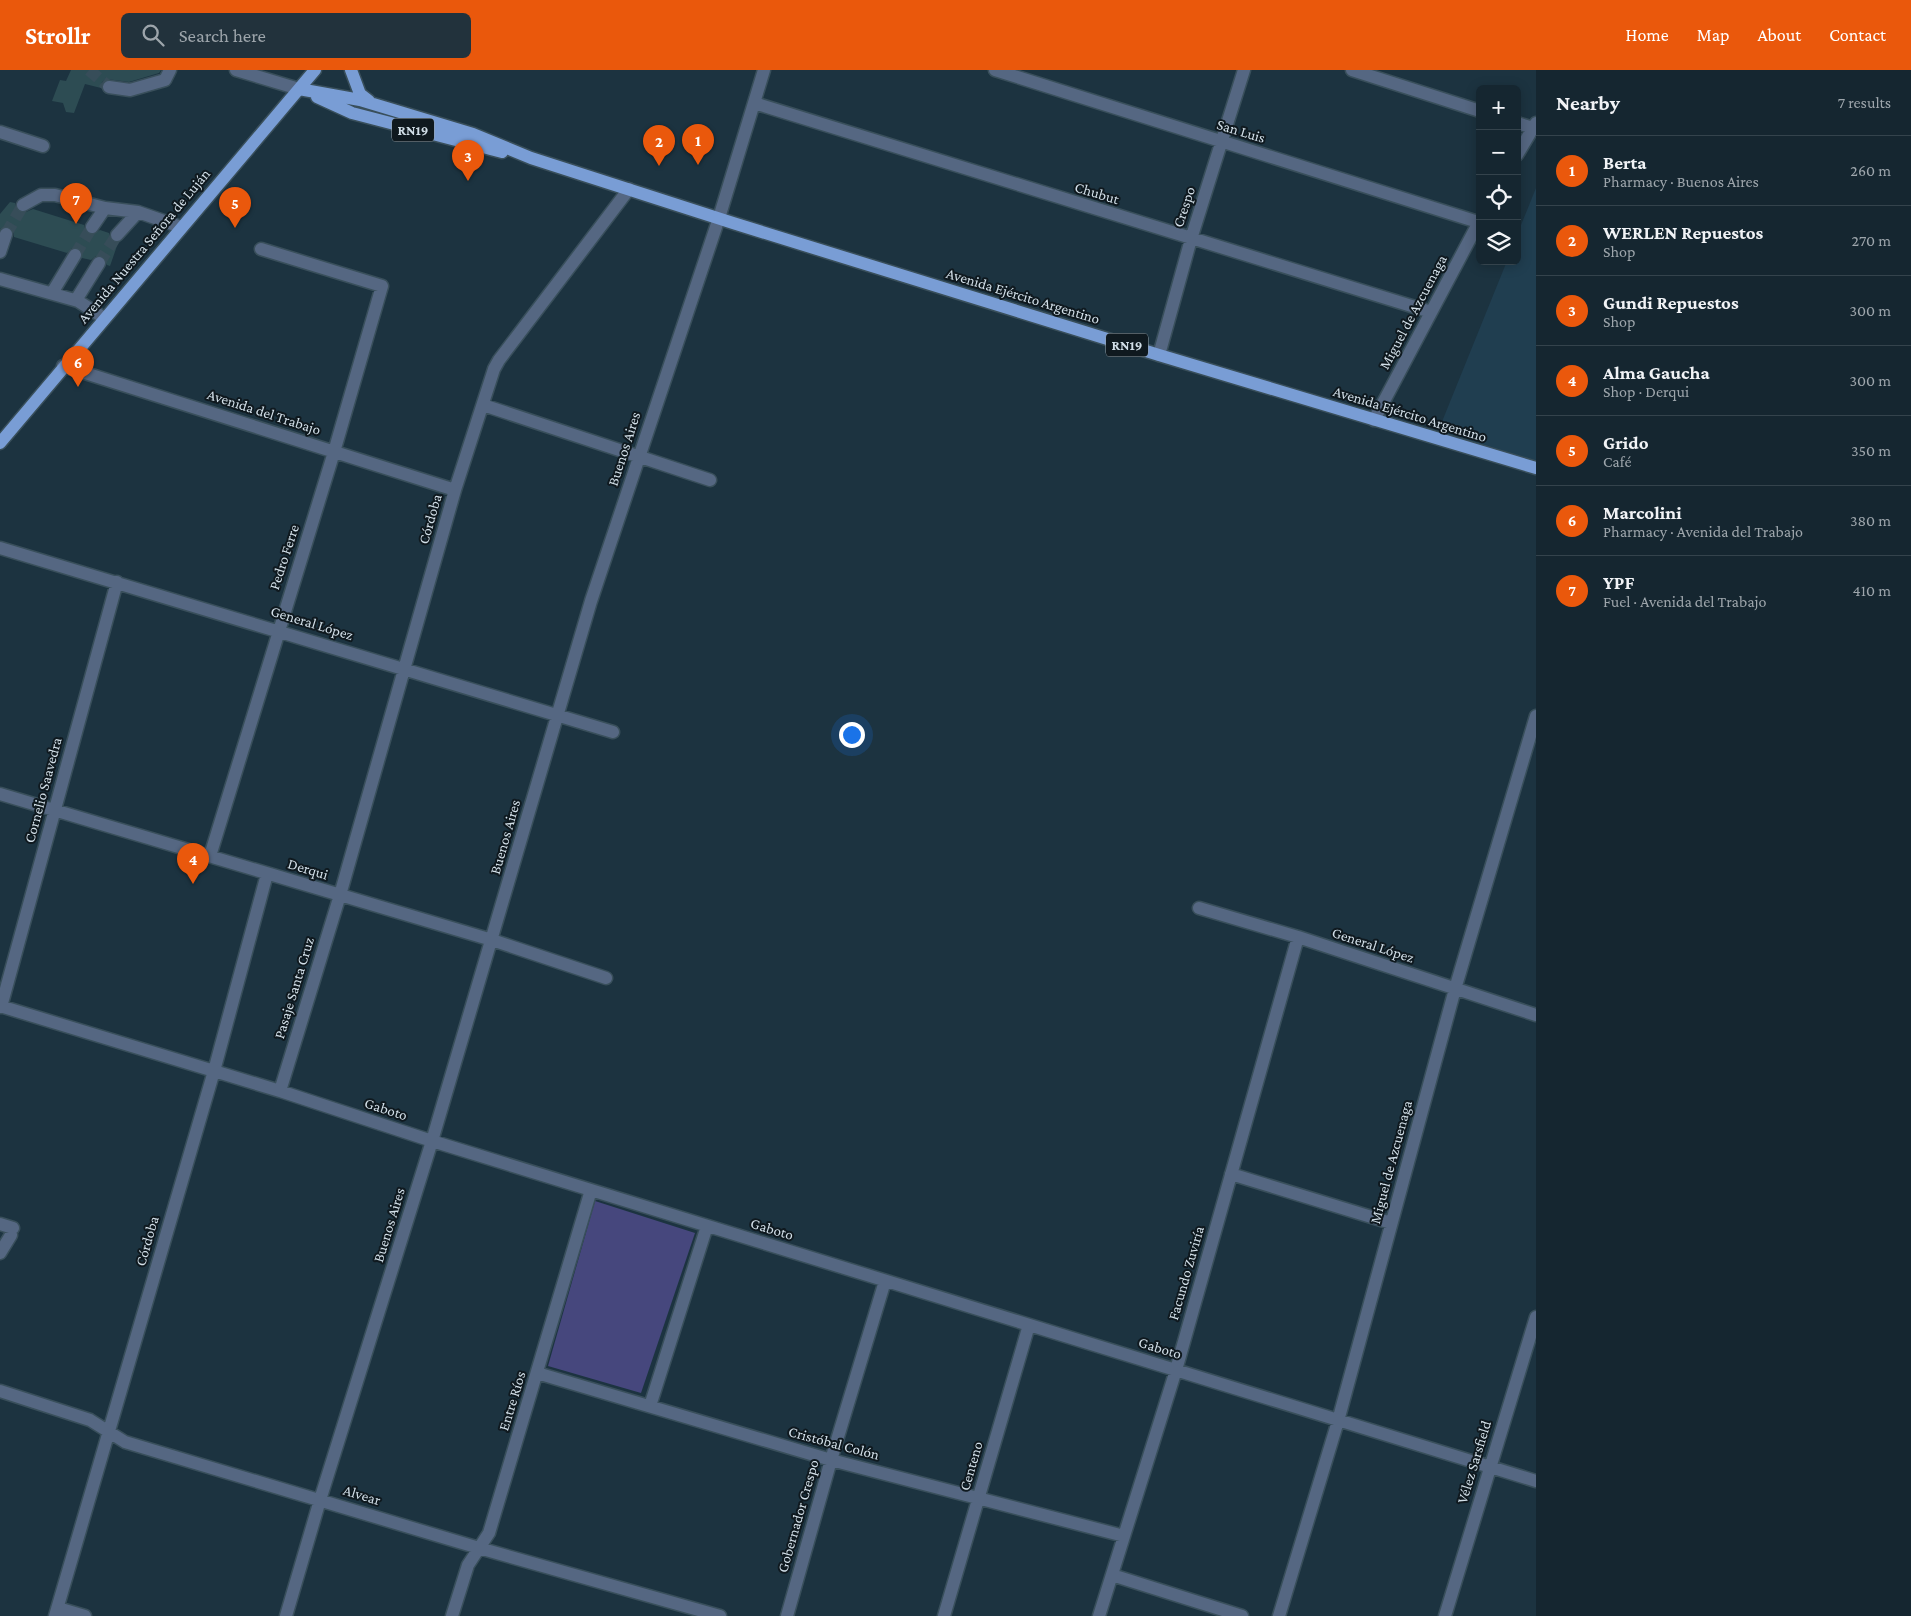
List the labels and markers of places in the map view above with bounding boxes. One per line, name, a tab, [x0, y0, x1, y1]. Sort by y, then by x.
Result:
pin: 1	[682, 124, 714, 165]
pin: 2	[643, 125, 675, 166]
pin: 3	[452, 140, 484, 181]
pin: 7	[60, 183, 92, 224]
pin: 5	[219, 187, 251, 228]
pin: 6	[62, 346, 94, 387]
pin: 4	[177, 843, 209, 884]

